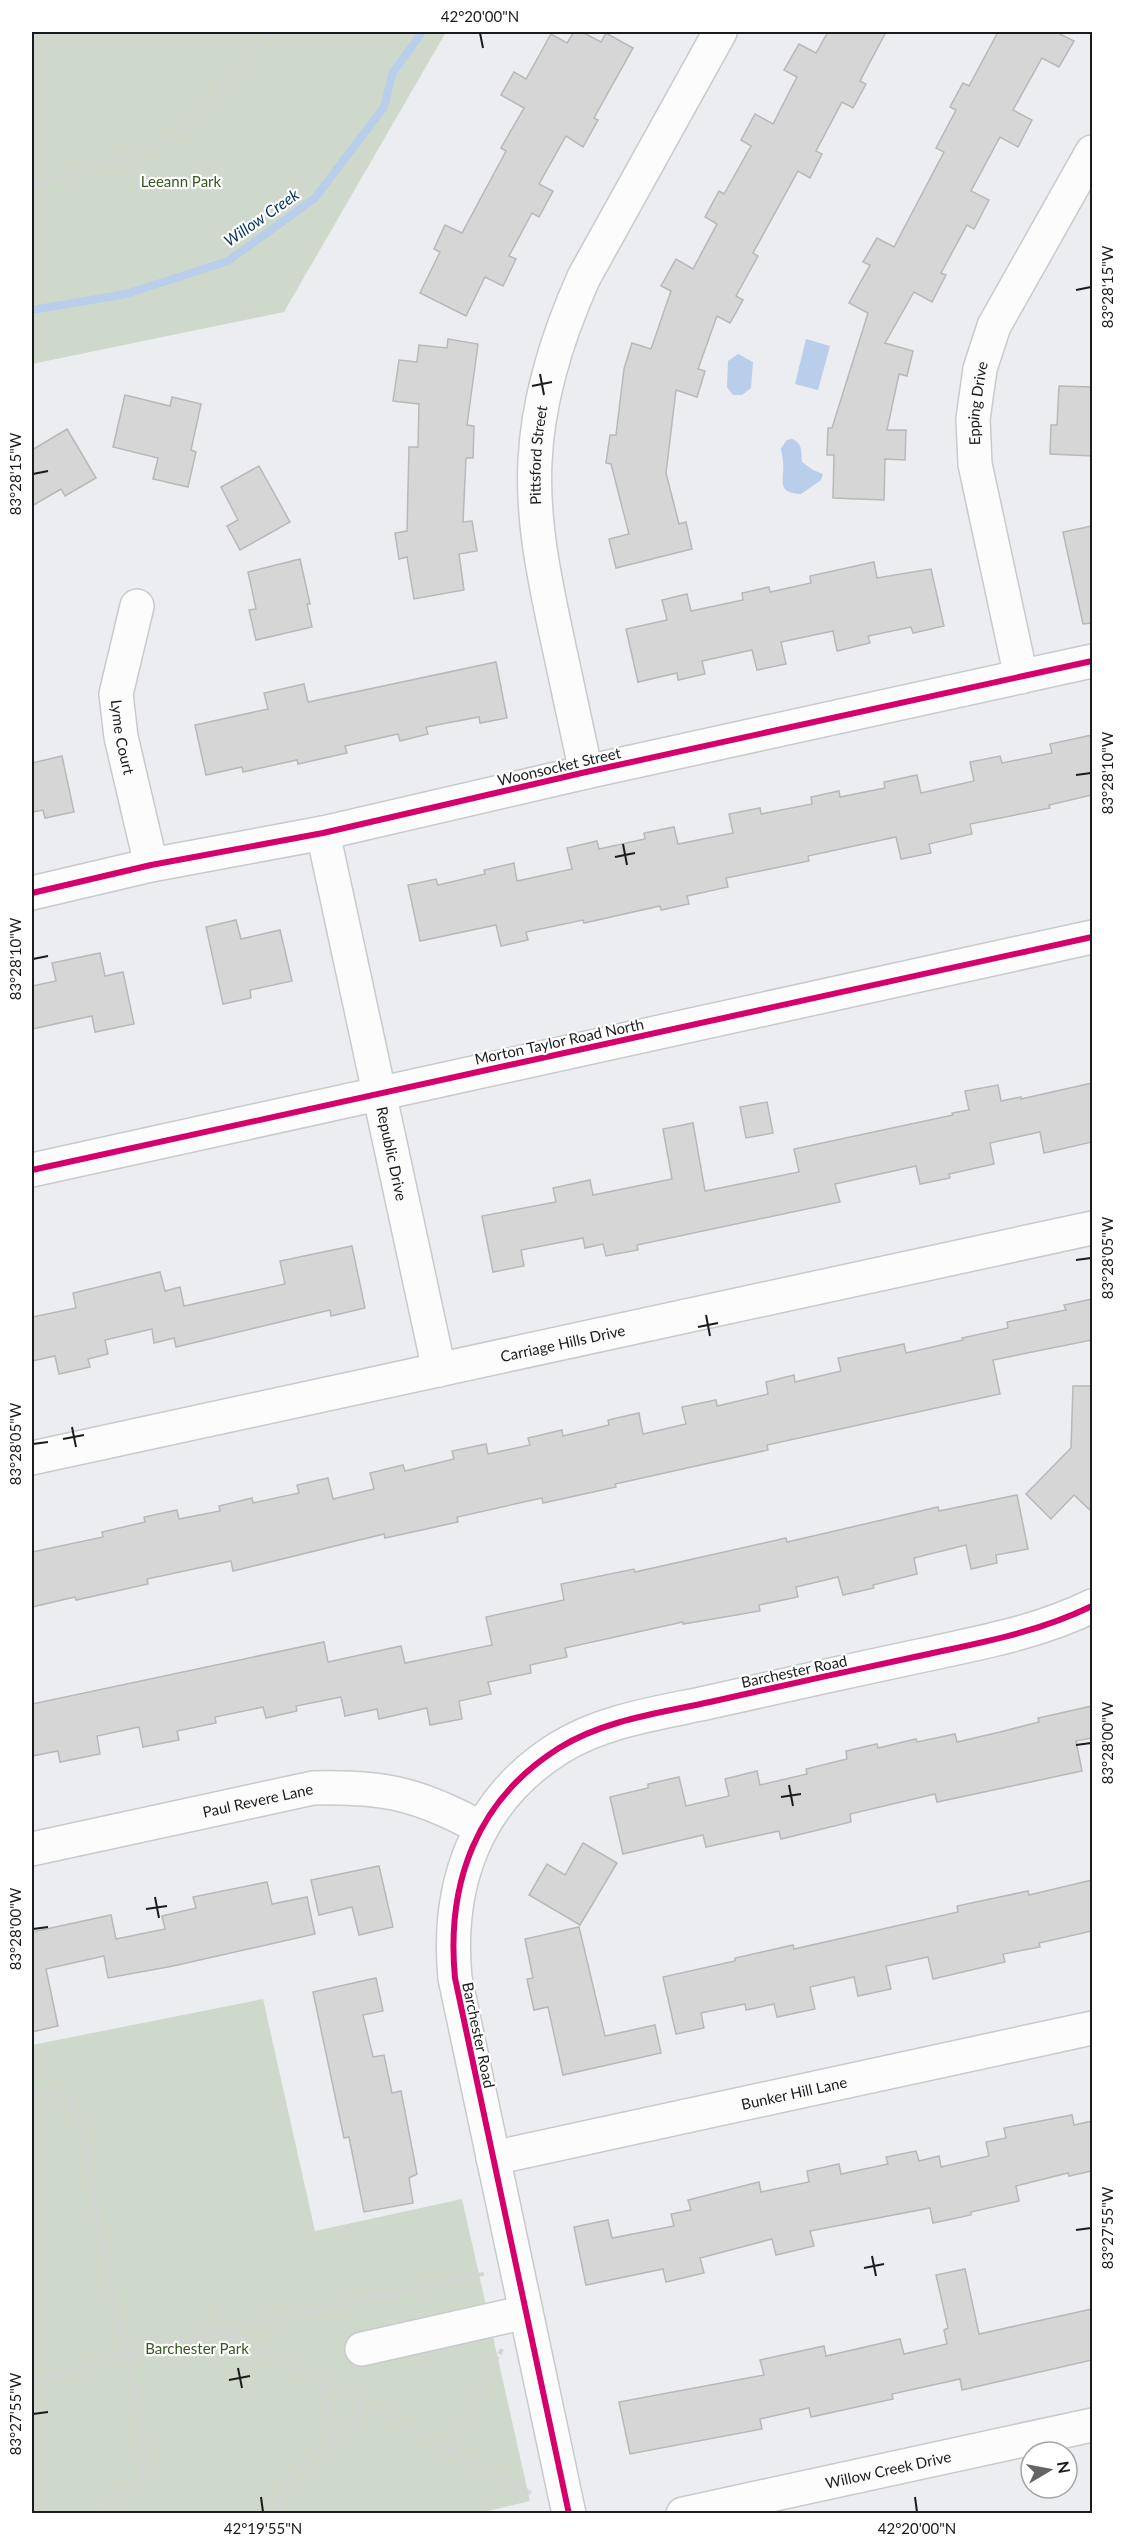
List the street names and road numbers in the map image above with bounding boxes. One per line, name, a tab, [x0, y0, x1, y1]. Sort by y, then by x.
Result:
street label: Epping Drive	[964, 359, 991, 446]
street label: Pittsford Street	[525, 403, 551, 505]
street label: Lyme Court	[108, 699, 139, 777]
street label: Woonsocket Street	[496, 743, 623, 789]
street label: Morton Taylor Road North	[473, 1014, 645, 1068]
street label: Republic Drive	[373, 1105, 411, 1202]
street label: Carriage Hills Drive	[499, 1321, 627, 1365]
street label: Barchester Road	[739, 1651, 849, 1691]
street label: Paul Revere Lane	[201, 1779, 315, 1821]
street label: Barchester Road	[459, 1980, 499, 2090]
street label: Bunker Hill Lane	[739, 2072, 849, 2113]
street label: Willow Creek Drive	[824, 2447, 953, 2492]

